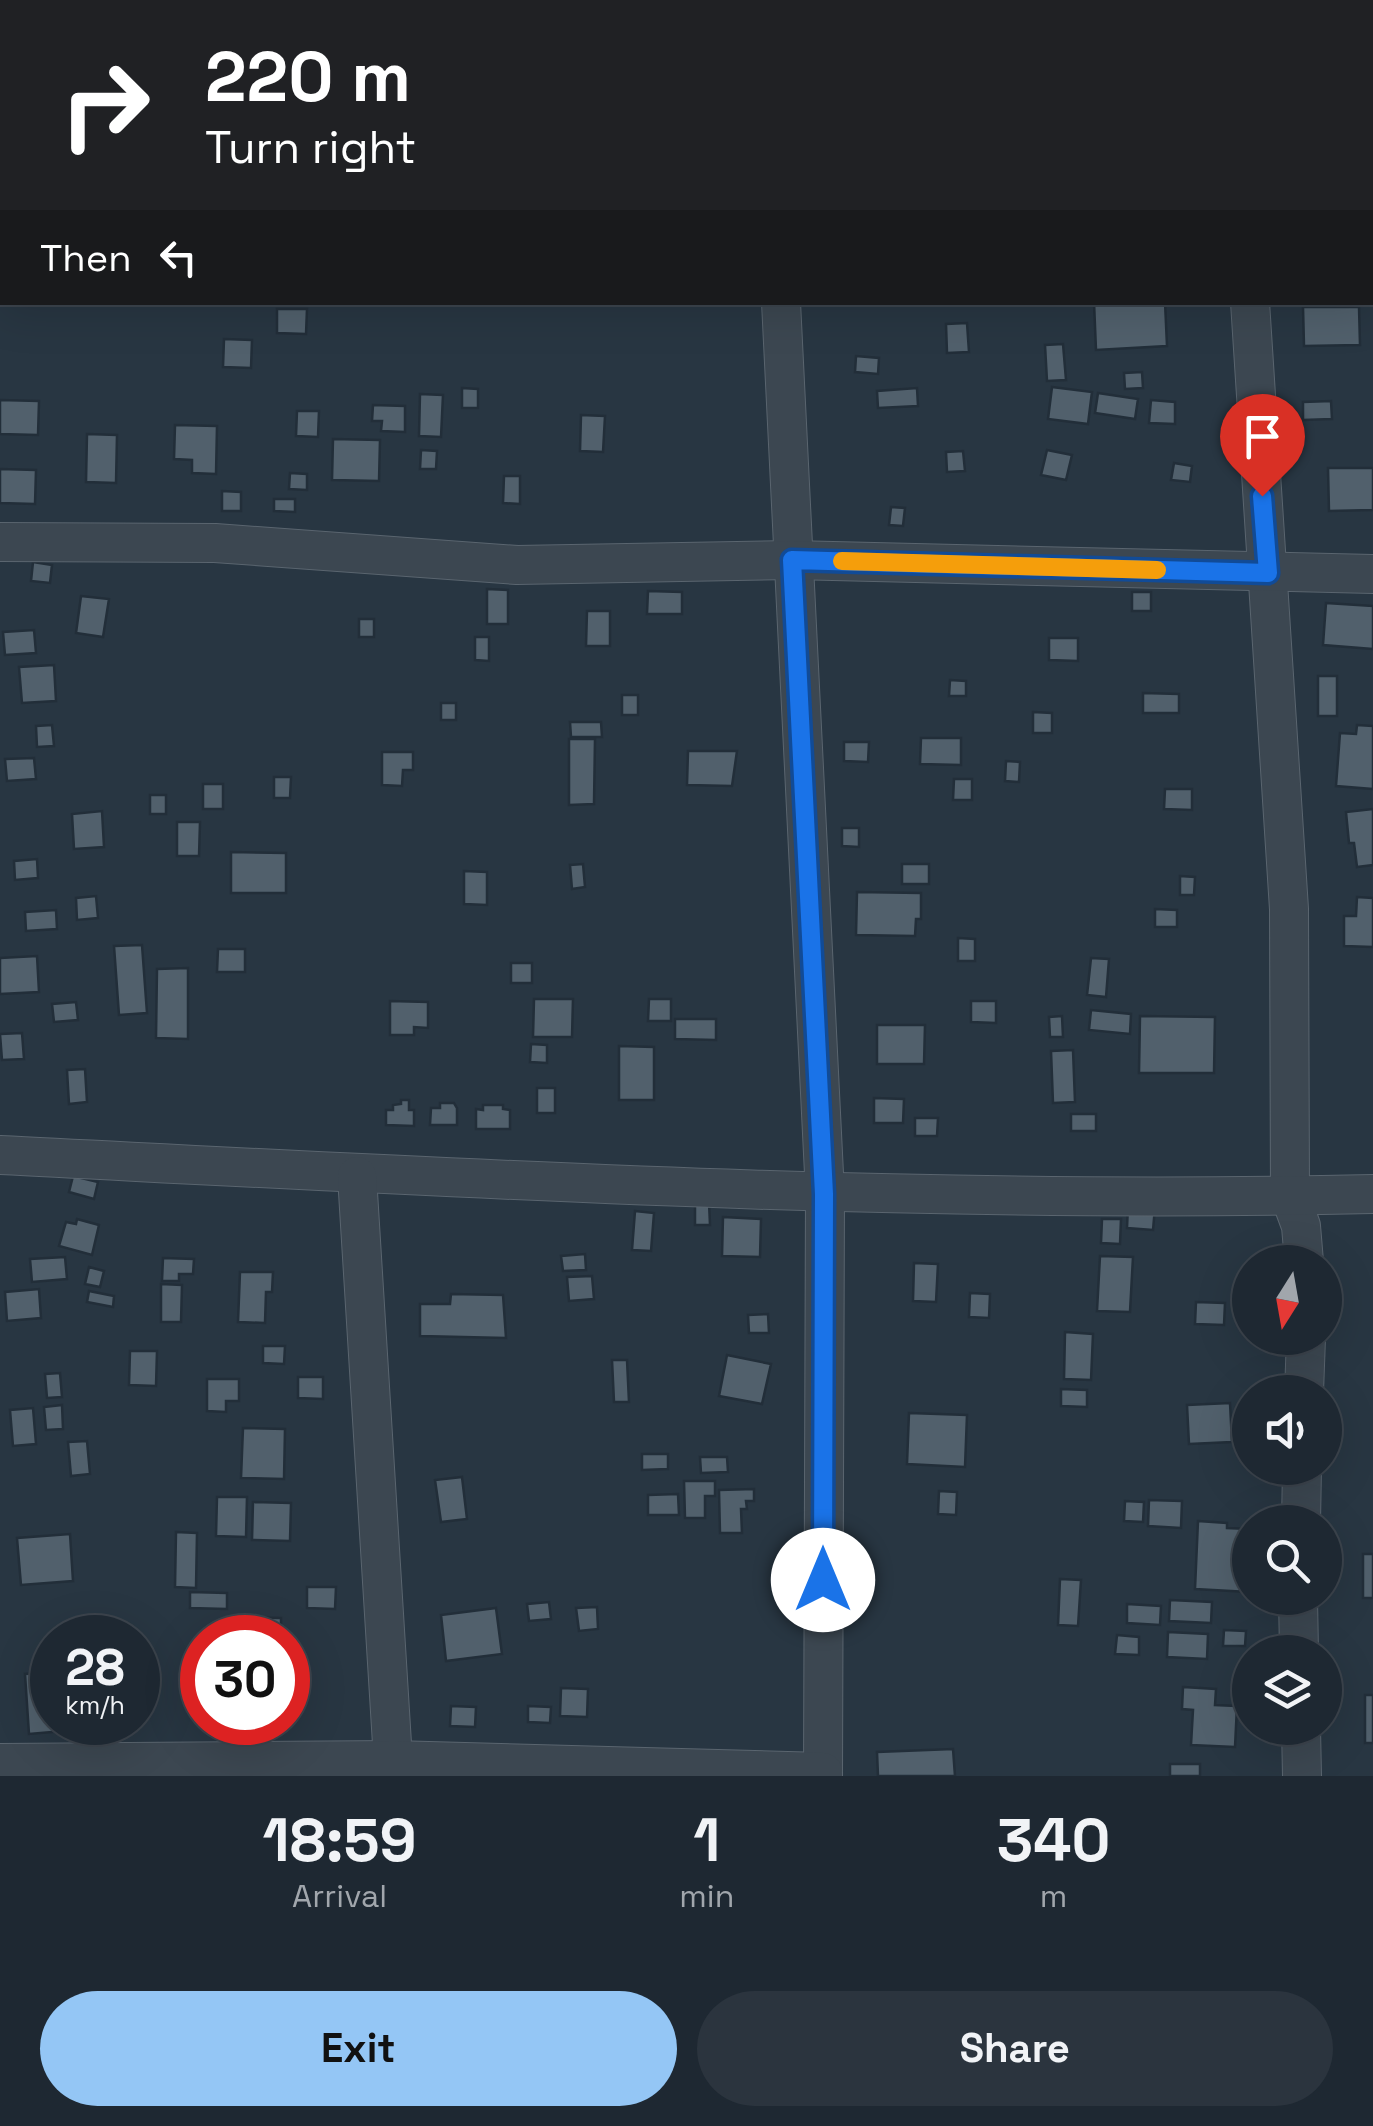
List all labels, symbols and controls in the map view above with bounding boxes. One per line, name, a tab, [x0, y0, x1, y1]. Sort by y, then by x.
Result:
text: 220 m	[205, 32, 411, 121]
icon: right	[40, 40, 170, 170]
text: Turn right	[205, 119, 416, 176]
icon: left	[151, 230, 206, 285]
text: Then	[40, 234, 131, 282]
pin	[1220, 394, 1305, 497]
icon: arrive	[1235, 409, 1290, 464]
north arrow	[1232, 1245, 1342, 1355]
map controls	[1232, 1245, 1342, 1745]
button: sound	[1232, 1375, 1342, 1485]
button: search	[1232, 1505, 1342, 1615]
position arrow	[771, 1528, 875, 1632]
speed limit sign: 30	[180, 1615, 310, 1745]
button: layers	[1232, 1635, 1342, 1745]
text: 28	[65, 1636, 125, 1700]
text: km/h	[65, 1689, 125, 1721]
text: 18:59	[263, 1802, 417, 1879]
text: 1	[693, 1802, 720, 1879]
text: 340	[997, 1802, 1110, 1879]
text: Arrival	[292, 1876, 387, 1916]
text: min	[679, 1876, 734, 1916]
text: m	[1040, 1876, 1067, 1916]
button: Exit	[40, 1991, 677, 2106]
button: Share	[697, 1991, 1333, 2106]

